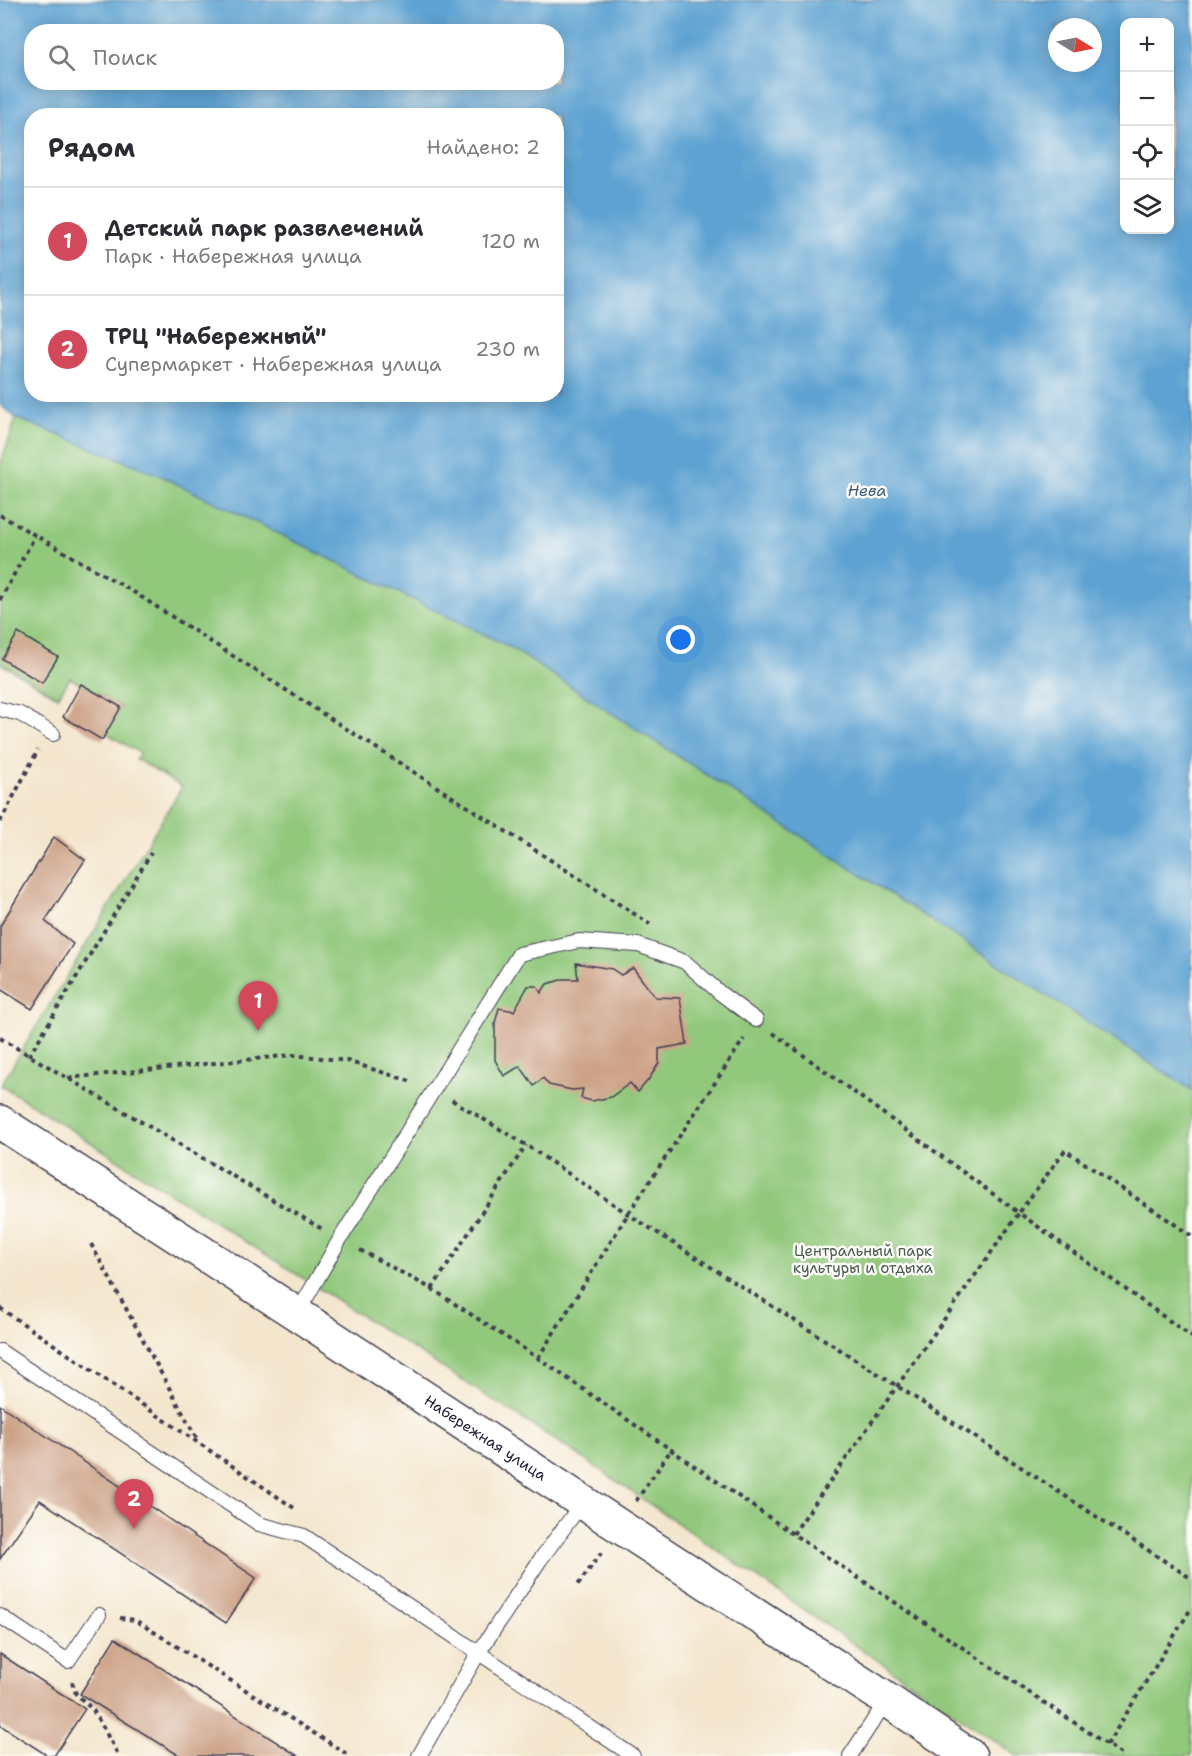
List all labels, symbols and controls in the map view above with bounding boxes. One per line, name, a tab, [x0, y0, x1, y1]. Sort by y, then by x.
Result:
north arrow	[1048, 18, 1102, 72]
map controls	[1120, 18, 1174, 234]
button: +	[1120, 18, 1174, 72]
search box	[24, 24, 564, 90]
icon: search	[45, 41, 78, 74]
text: Поиск	[93, 43, 157, 72]
button: −	[1120, 72, 1174, 126]
button: locate	[1120, 126, 1174, 180]
text: Рядом	[48, 130, 135, 165]
text: Найдено: 2	[427, 134, 540, 160]
button: layers	[1120, 180, 1174, 234]
text: Детский парк развлечений	[105, 214, 423, 243]
text: 1	[63, 228, 72, 254]
text: 120 m	[481, 228, 540, 254]
text: Парк · Набережная улица	[105, 243, 361, 269]
text: ТРЦ "Набережный"	[105, 322, 327, 351]
text: 2	[61, 336, 75, 362]
text: 230 m	[475, 336, 540, 362]
text: Супермаркет · Набережная улица	[105, 351, 441, 377]
water label: Нева	[847, 480, 887, 501]
your location	[666, 625, 695, 654]
pin: 1	[238, 982, 278, 1031]
park label: Центральный парк культуры и отдыха	[793, 1241, 934, 1278]
street label: Набережная улица	[420, 1390, 551, 1486]
pin: 2	[114, 1480, 154, 1529]

